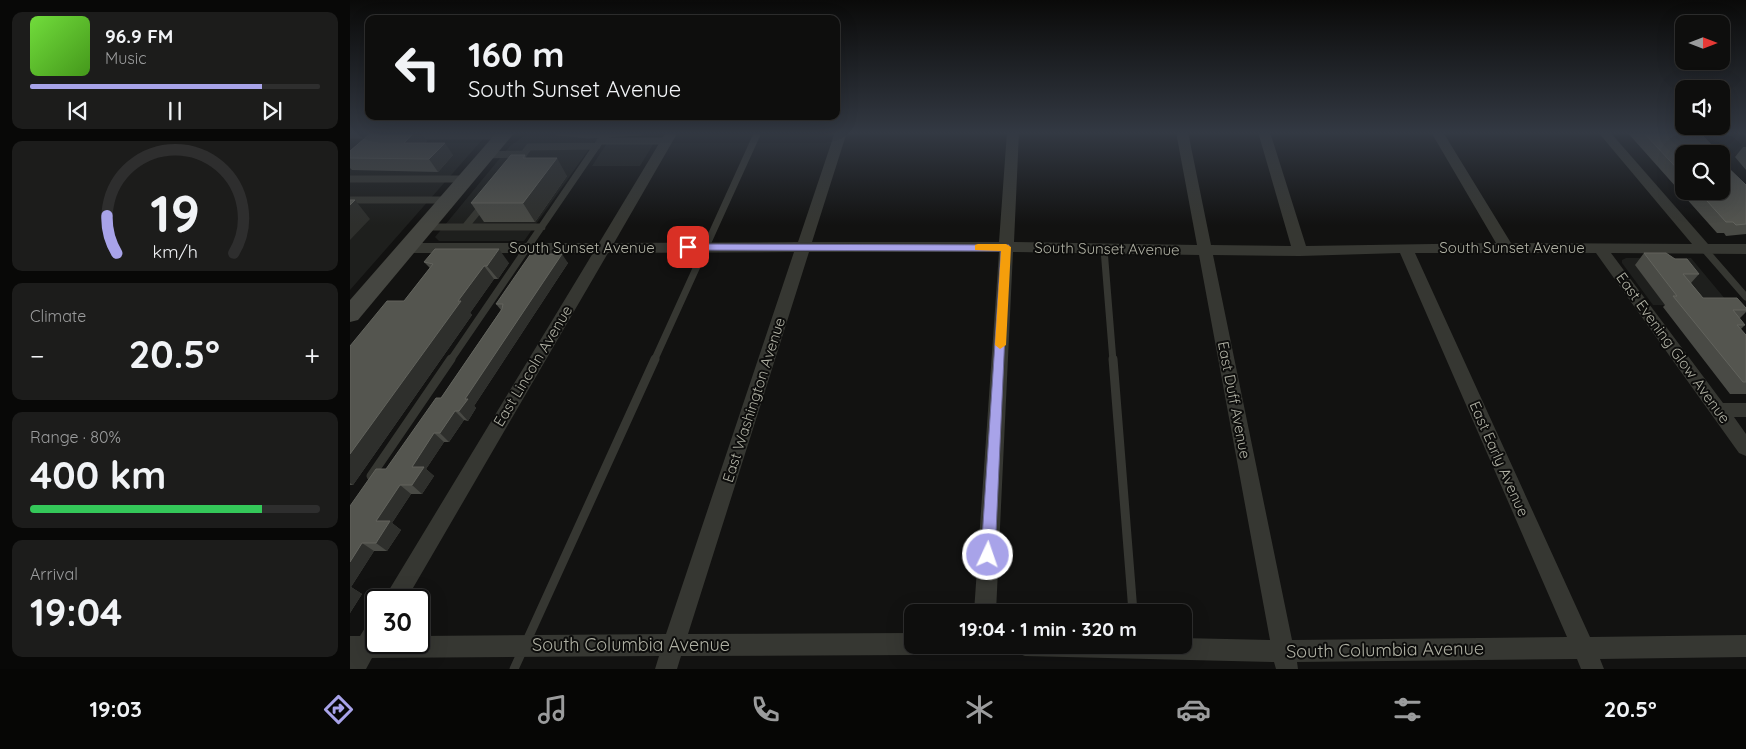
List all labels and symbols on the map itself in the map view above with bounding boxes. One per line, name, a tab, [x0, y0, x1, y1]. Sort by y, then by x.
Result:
north arrow	[1675, 15, 1730, 70]
pin	[667, 226, 709, 268]
street label: South Sunset Avenue	[509, 238, 655, 257]
street label: South Sunset Avenue	[1034, 238, 1180, 259]
street label: South Sunset Avenue	[1439, 238, 1585, 257]
street label: East Evening Glow Avenue	[1612, 269, 1735, 427]
street label: East Lincoln Avenue	[489, 302, 576, 430]
street label: East Washington Avenue	[718, 315, 789, 485]
street label: East Duff Avenue	[1214, 340, 1255, 460]
street label: East Early Avenue	[1465, 398, 1533, 519]
position arrow	[961, 528, 1013, 580]
speed limit sign: 30	[365, 589, 430, 654]
street label: South Columbia Avenue	[532, 633, 730, 656]
street label: South Columbia Avenue	[1286, 636, 1484, 663]

